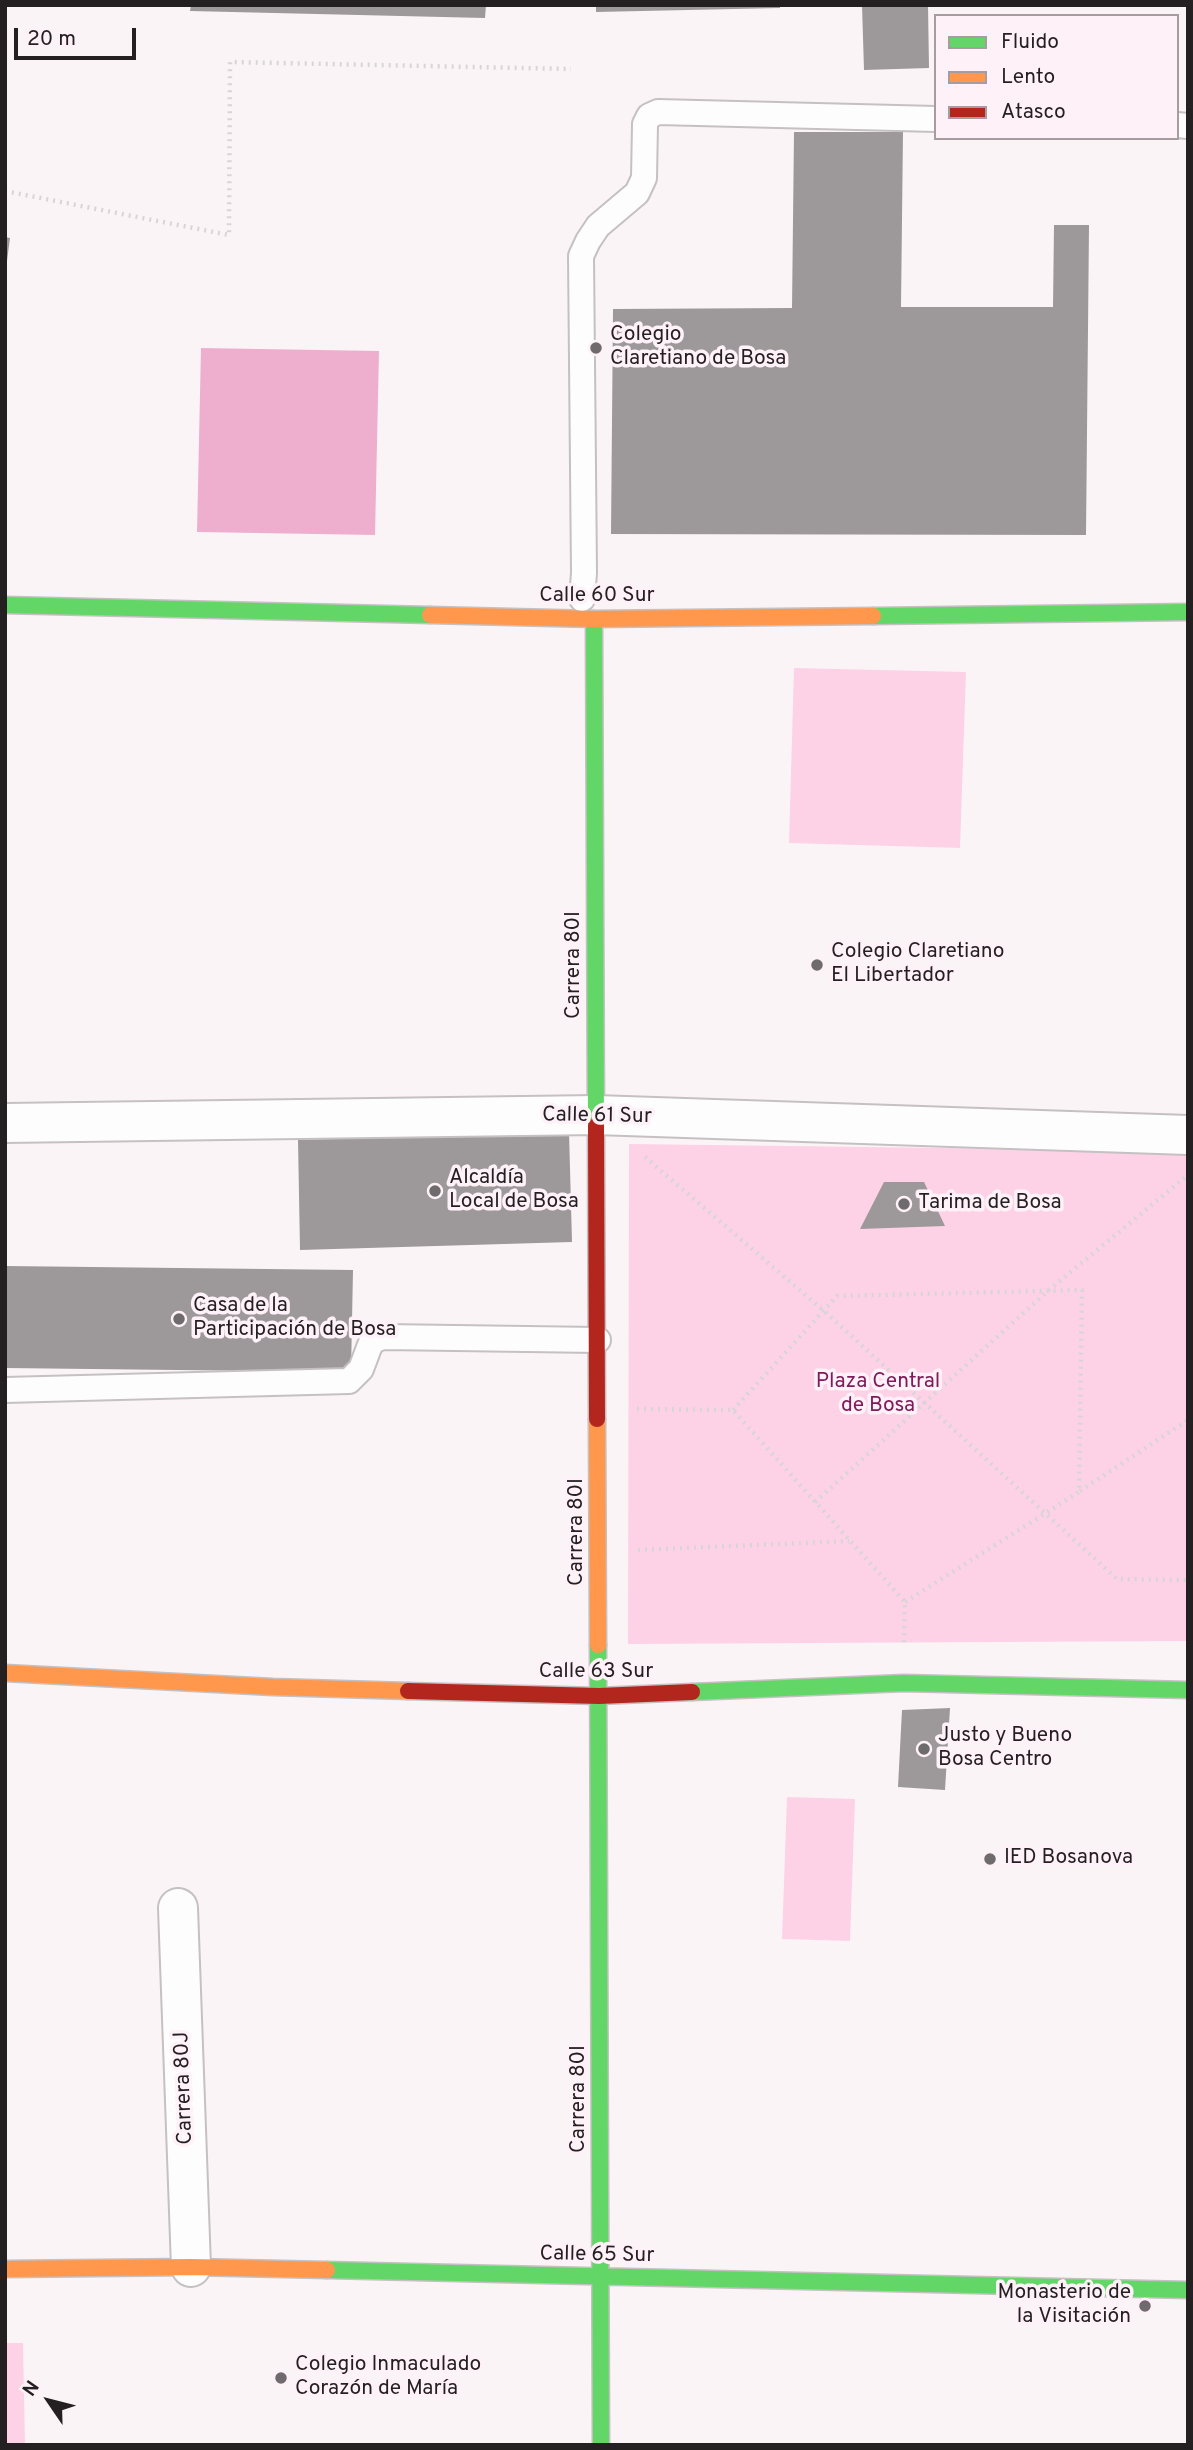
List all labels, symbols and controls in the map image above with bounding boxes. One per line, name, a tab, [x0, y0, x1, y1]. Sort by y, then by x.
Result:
scale bar	[18, 14, 140, 58]
legend	[934, 14, 1179, 140]
text: 20 m	[27, 26, 76, 53]
text: Fluido	[1001, 29, 1059, 56]
text: Lento	[1001, 64, 1055, 91]
text: Atasco	[1001, 99, 1066, 126]
place label: Colegio Claretiano de Bosa	[610, 323, 786, 373]
marker: Colegio Claretiano de Bosa	[588, 340, 604, 356]
street label: Calle 60 Sur	[539, 584, 655, 610]
street label: Carrera 80I	[562, 911, 588, 1019]
place label: Colegio Claretiano El Libertador	[831, 940, 1005, 990]
marker: Colegio Claretiano El Libertador	[809, 957, 825, 973]
street label: Calle 61 Sur	[542, 1103, 652, 1131]
place label: Alcaldía Local de Bosa	[449, 1166, 579, 1216]
marker: Alcaldía Local de Bosa	[427, 1183, 443, 1199]
place label: Tarima de Bosa	[918, 1191, 1062, 1217]
marker: Tarima de Bosa	[896, 1196, 912, 1212]
place label: Casa de la Participación de Bosa	[193, 1294, 396, 1344]
marker: Casa de la Participación de Bosa	[171, 1311, 187, 1327]
park label: Plaza Central de Bosa	[816, 1370, 940, 1420]
street label: Carrera 80I	[565, 1478, 591, 1586]
street label: Calle 63 Sur	[539, 1660, 653, 1686]
place label: Justo y Bueno Bosa Centro	[938, 1724, 1072, 1774]
marker: Justo y Bueno Bosa Centro	[916, 1741, 932, 1757]
place label: IED Bosanova	[1004, 1846, 1133, 1872]
marker: IED Bosanova	[982, 1851, 998, 1867]
street label: Carrera 80J	[170, 2031, 200, 2145]
street label: Carrera 80I	[567, 2045, 593, 2153]
street label: Calle 65 Sur	[539, 2242, 655, 2270]
place label: Monasterio de la Visitación	[997, 2281, 1131, 2331]
marker: Monasterio de la Visitación	[1137, 2298, 1153, 2314]
place label: Colegio Inmaculado Corazón de María	[295, 2353, 481, 2403]
north arrow	[14, 2366, 84, 2436]
marker: Colegio Inmaculado Corazón de María	[273, 2370, 289, 2386]
text: N	[18, 2376, 46, 2401]

